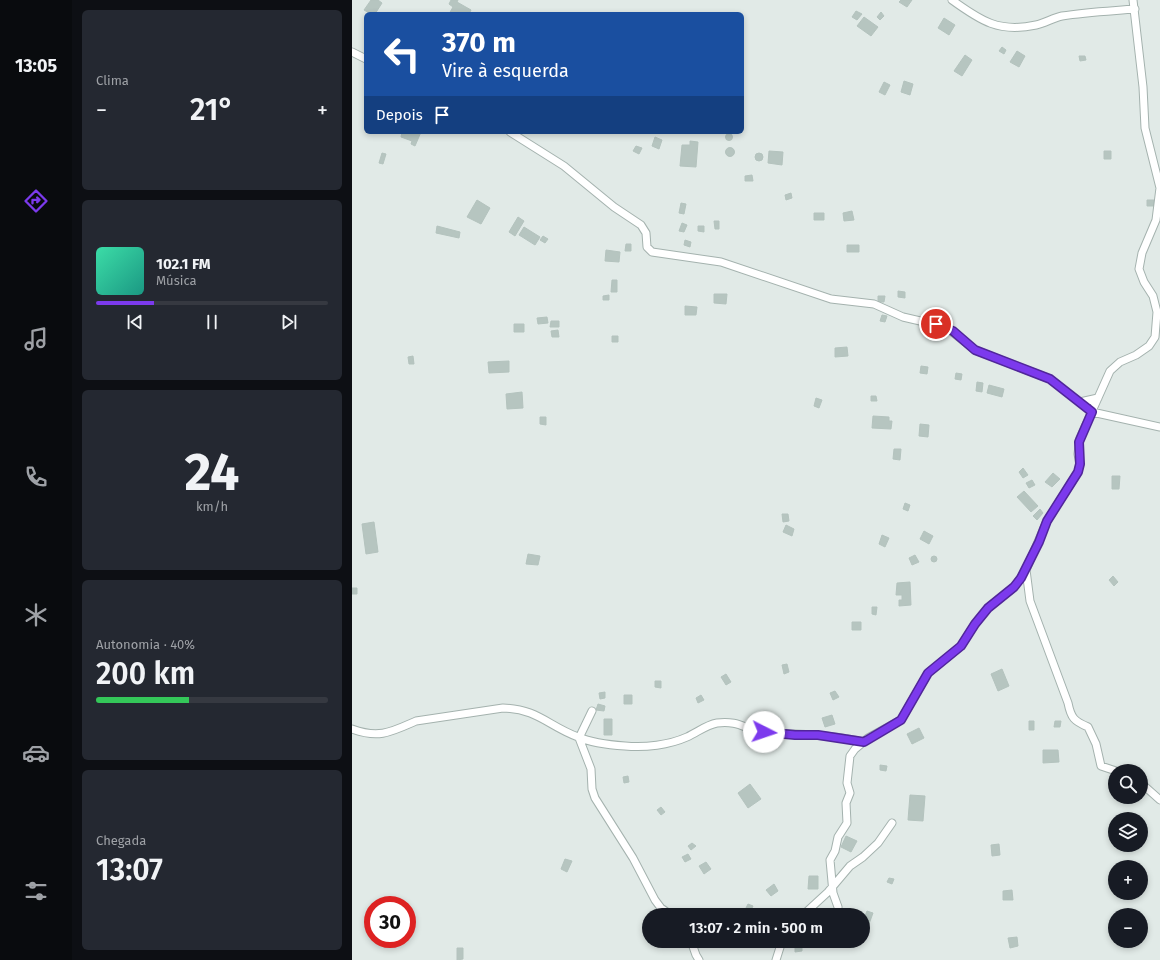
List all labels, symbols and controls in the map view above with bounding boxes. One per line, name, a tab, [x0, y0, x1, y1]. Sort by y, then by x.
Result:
text: 370 m	[442, 26, 516, 59]
icon: left	[376, 28, 428, 80]
text: 13:05	[15, 55, 57, 77]
text: Vire à esquerda	[442, 60, 569, 82]
text: Clima	[96, 73, 129, 88]
text: 21°	[190, 92, 234, 128]
text: −	[96, 97, 107, 124]
text: +	[317, 97, 328, 124]
icon: arrive	[431, 104, 453, 126]
text: Depois	[376, 106, 423, 124]
icon: directions	[22, 187, 50, 215]
text: 102.1 FM	[156, 255, 211, 273]
text: Música	[156, 273, 197, 288]
pin	[919, 307, 953, 341]
icon: previous	[124, 311, 146, 333]
icon: pause	[201, 311, 223, 333]
icon: next	[278, 311, 300, 333]
icon: arrive	[925, 313, 947, 335]
icon: music	[22, 325, 50, 353]
text: 24	[185, 441, 239, 504]
icon: phone	[22, 463, 50, 491]
text: km/h	[196, 499, 228, 514]
icon: climate	[22, 601, 50, 629]
text: Autonomia · 40%	[96, 637, 195, 652]
text: 200 km	[96, 656, 195, 692]
position arrow	[743, 711, 785, 753]
icon: car	[22, 739, 50, 767]
map controls	[1108, 764, 1148, 948]
button: search	[1108, 764, 1148, 804]
button: layers	[1108, 812, 1148, 852]
text: Chegada	[96, 833, 146, 848]
text: 13:07	[96, 852, 163, 888]
button: +	[1108, 860, 1148, 900]
icon: filters	[22, 877, 50, 905]
speed limit sign: 30	[364, 896, 416, 948]
button: −	[1108, 908, 1148, 948]
text: 13:07 · 2 min · 500 m	[689, 919, 823, 937]

